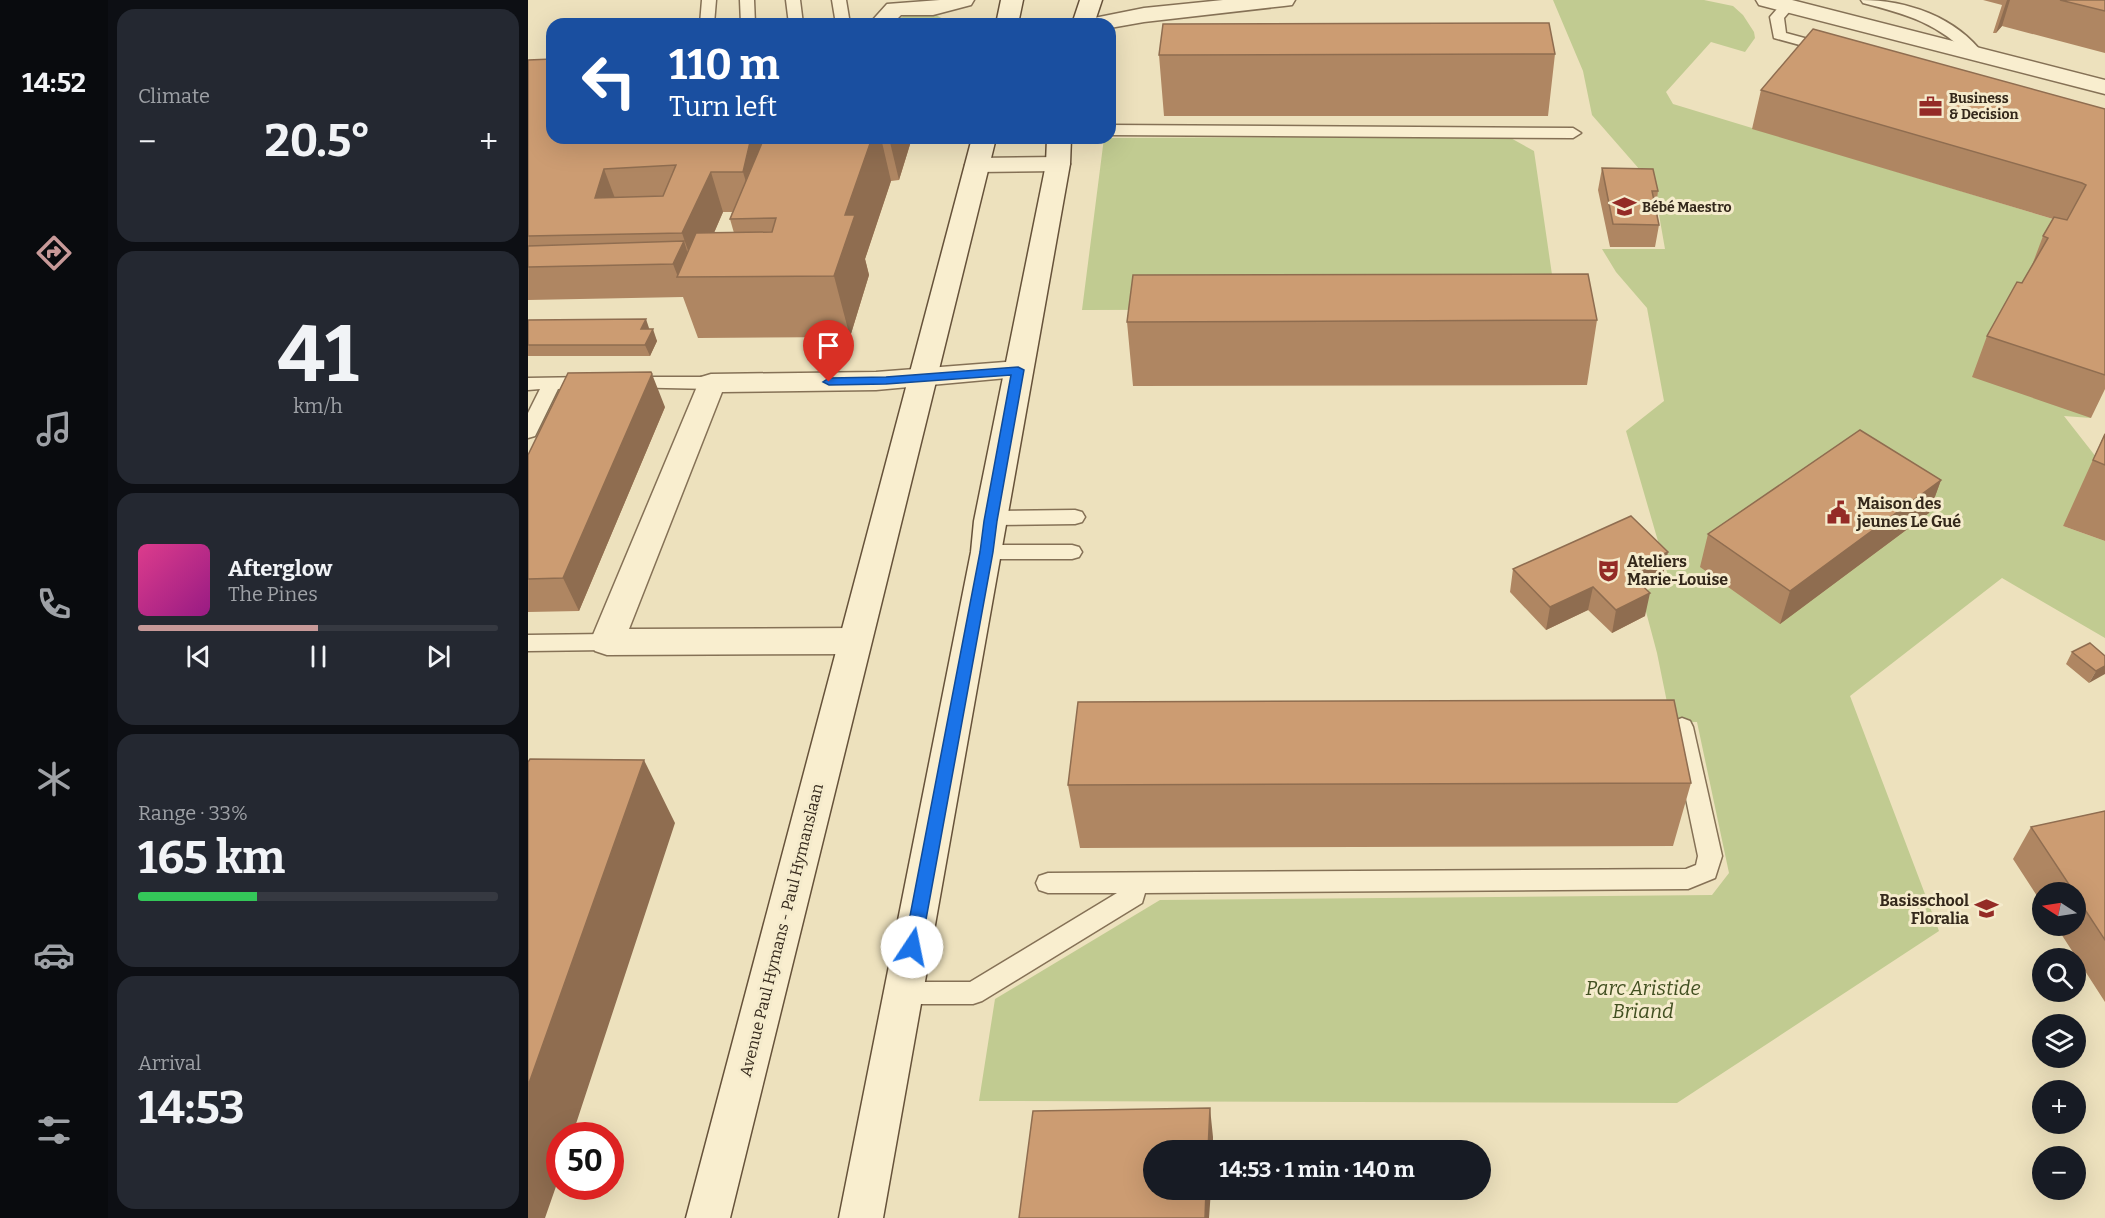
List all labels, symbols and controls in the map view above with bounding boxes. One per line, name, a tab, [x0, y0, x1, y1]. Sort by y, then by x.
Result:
text: 110 m	[669, 40, 780, 90]
icon: left	[570, 42, 648, 120]
text: 14:52	[22, 67, 86, 99]
text: Climate	[138, 84, 210, 108]
place label: Business & Decision	[1949, 90, 2019, 123]
text: Turn left	[669, 91, 777, 123]
office icon: Business & Decision	[1918, 93, 1944, 119]
text: 20.5°	[265, 114, 371, 168]
text: −	[138, 122, 156, 162]
text: +	[479, 122, 498, 162]
school or university icon: Bébé Maestro	[1611, 194, 1637, 220]
place label: Bébé Maestro	[1642, 199, 1732, 216]
icon: directions	[33, 232, 75, 274]
text: 41	[277, 308, 359, 402]
pin	[803, 320, 854, 382]
icon: arrive	[812, 329, 845, 362]
text: km/h	[293, 394, 343, 418]
icon: music	[33, 408, 75, 450]
place label: Maison des jeunes Le Gué	[1856, 494, 1961, 531]
public building icon: Maison des jeunes Le Gué	[1826, 499, 1852, 525]
place label: Ateliers Marie-Louise	[1627, 552, 1728, 589]
text: Afterglow	[228, 555, 332, 582]
theatre icon: Ateliers Marie-Louise	[1596, 557, 1622, 583]
text: The Pines	[228, 582, 318, 606]
icon: phone	[33, 583, 75, 625]
icon: previous	[182, 640, 215, 673]
icon: pause	[302, 640, 335, 673]
icon: next	[422, 640, 455, 673]
icon: climate	[33, 758, 75, 800]
street label: Avenue Paul Hymans - Paul Hymanslaan	[736, 782, 827, 1079]
text: Range · 33%	[138, 801, 248, 825]
text: 165 km	[138, 831, 285, 885]
north arrow	[2032, 882, 2086, 936]
map controls	[2032, 882, 2086, 1200]
place label: Basisschool Floralia	[1879, 891, 1969, 928]
school or university icon: Basisschool Floralia	[1974, 896, 2000, 922]
position arrow	[880, 915, 944, 979]
icon: car	[33, 934, 75, 976]
button: search	[2032, 948, 2086, 1002]
park label: Parc Aristide Briand	[1585, 976, 1701, 1023]
button: layers	[2032, 1014, 2086, 1068]
text: Arrival	[138, 1051, 201, 1075]
button: +	[2032, 1080, 2086, 1134]
text: 14:53	[138, 1081, 245, 1135]
icon: filters	[33, 1109, 75, 1151]
speed limit sign: 50	[546, 1122, 624, 1200]
button: −	[2032, 1146, 2086, 1200]
text: 14:53 · 1 min · 140 m	[1219, 1156, 1415, 1183]

